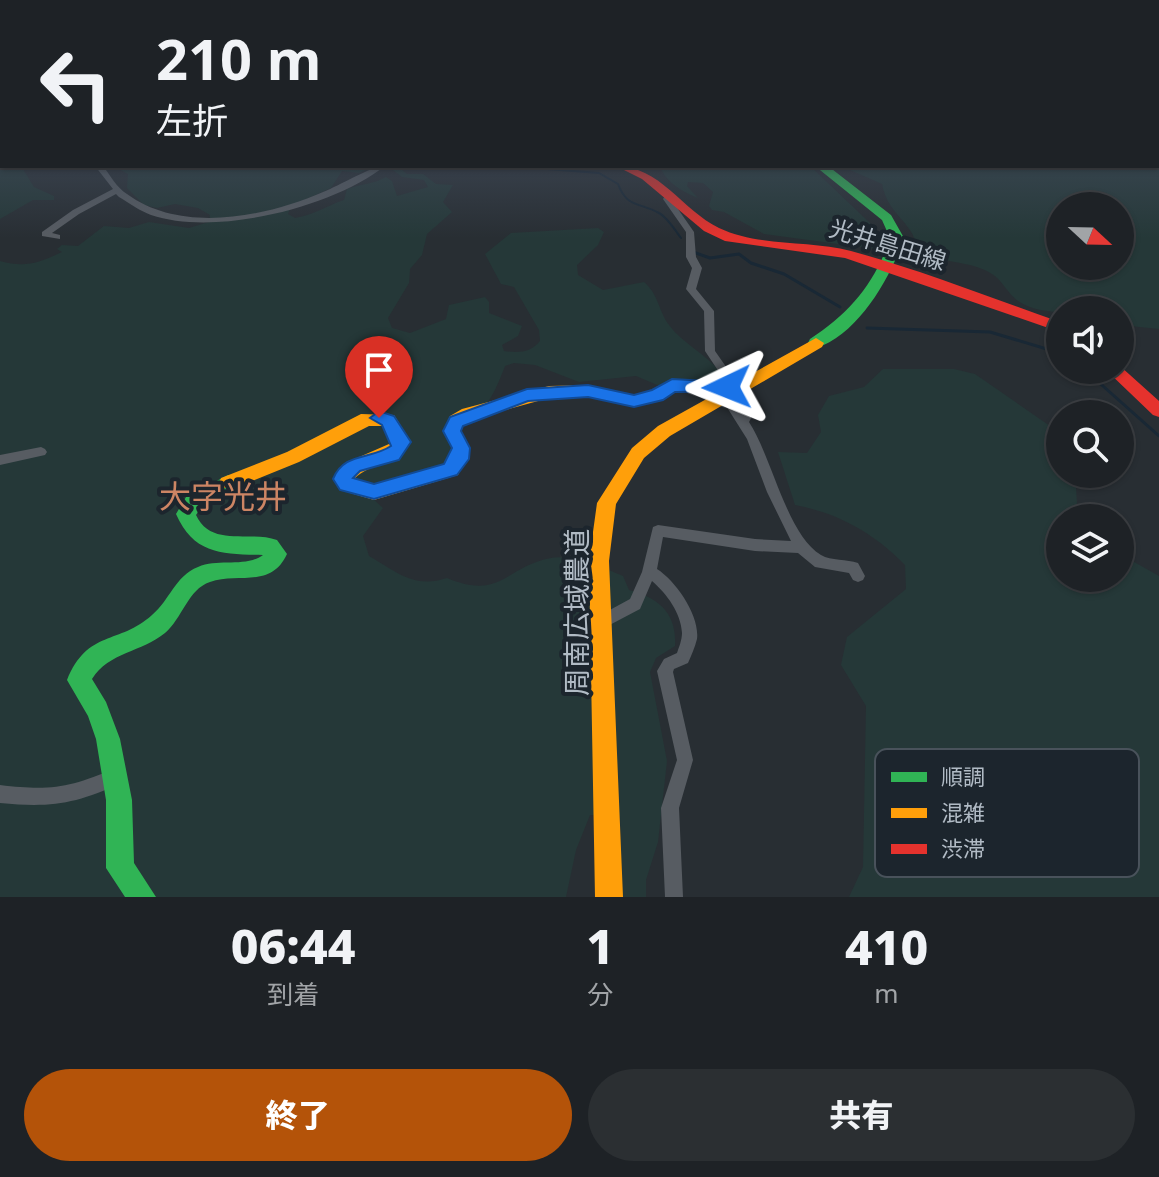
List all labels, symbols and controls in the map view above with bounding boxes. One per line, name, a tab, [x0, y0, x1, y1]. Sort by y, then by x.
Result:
text: 210 m	[156, 20, 321, 96]
icon: left	[24, 32, 128, 136]
text: 左折	[156, 96, 228, 145]
north arrow	[1046, 192, 1134, 280]
map controls	[1046, 192, 1134, 592]
street label: 光井島田線	[826, 211, 950, 277]
button: sound	[1046, 296, 1134, 384]
pin	[345, 336, 413, 418]
position arrow	[685, 345, 769, 429]
icon: arrive	[357, 348, 401, 392]
button: search	[1046, 400, 1134, 488]
district label: 大字光井	[159, 474, 287, 517]
button: layers	[1046, 504, 1134, 592]
street label: 周南広域農道	[557, 528, 595, 696]
legend	[875, 749, 1139, 877]
text: 順調	[941, 761, 985, 791]
text: 混雑	[941, 797, 985, 827]
text: 渋滞	[941, 833, 985, 863]
text: 06:44	[231, 913, 355, 978]
text: 1	[586, 913, 614, 978]
text: 410	[845, 914, 928, 979]
text: m	[874, 975, 899, 1011]
text: 到着	[267, 976, 319, 1012]
text: 分	[587, 976, 613, 1012]
button: 終了	[24, 1069, 572, 1161]
button: 共有	[588, 1069, 1135, 1161]

